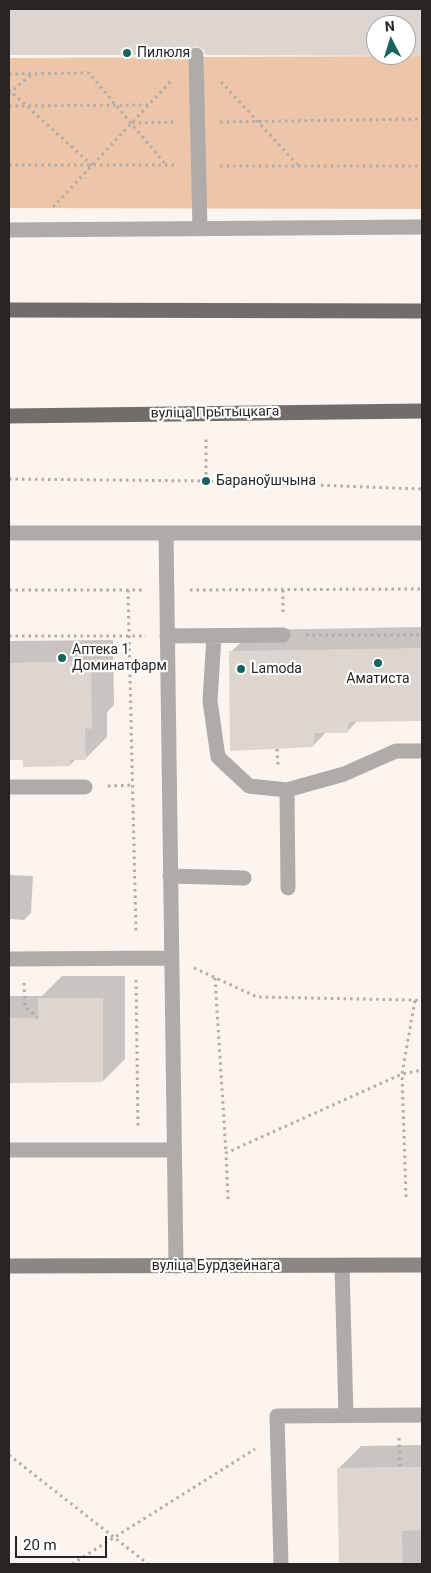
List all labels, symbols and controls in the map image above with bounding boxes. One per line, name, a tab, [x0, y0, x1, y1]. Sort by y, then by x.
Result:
north arrow	[366, 15, 416, 65]
text: N	[384, 18, 395, 34]
place label: Пилюля	[137, 45, 190, 61]
marker: Пилюля	[121, 47, 133, 59]
street label: вуліца Прытыцкага	[151, 403, 279, 423]
place label: Бараноўшчына	[216, 473, 316, 489]
marker: Бараноўшчына	[200, 475, 212, 487]
place label: Аптека 1 Доминатфарм	[72, 642, 167, 674]
marker: Аптека 1 Доминатфарм	[56, 652, 68, 664]
marker: Аматиста	[372, 657, 384, 669]
place label: Lamoda	[251, 661, 302, 677]
marker: Lamoda	[235, 663, 247, 675]
place label: Аматиста	[346, 671, 410, 687]
street label: вуліца Бурдзейнага	[152, 1258, 280, 1274]
scale bar	[18, 1526, 110, 1558]
text: 20 m	[23, 1536, 57, 1554]

